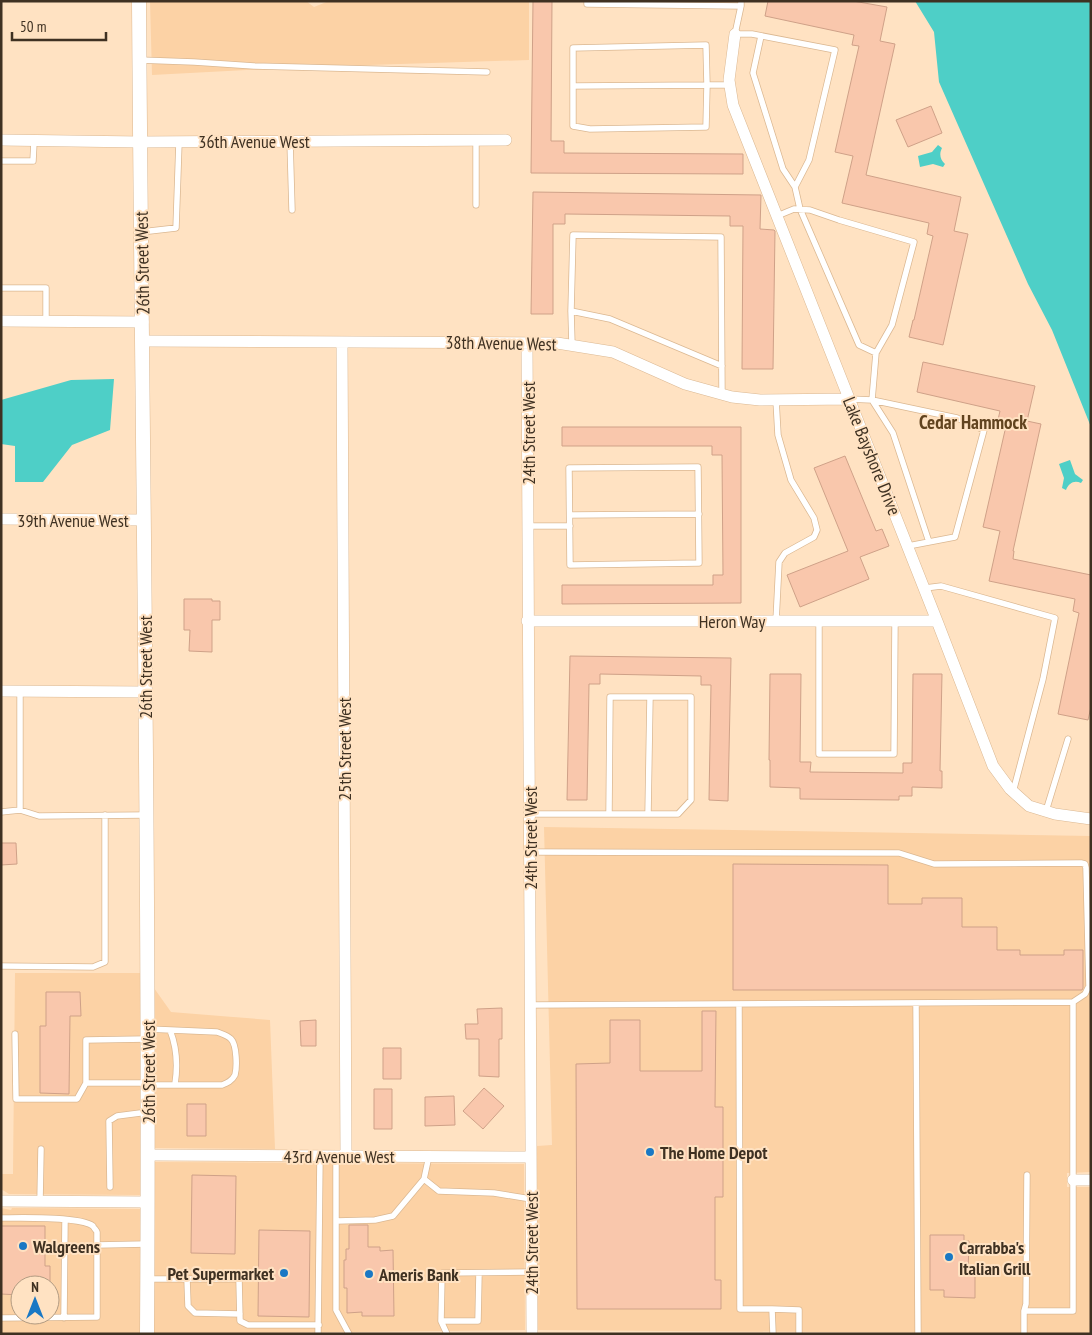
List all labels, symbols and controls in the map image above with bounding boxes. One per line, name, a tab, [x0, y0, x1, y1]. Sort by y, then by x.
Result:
scale bar	[12, 10, 106, 42]
text: 50 m	[20, 17, 46, 36]
street label: 36th Avenue West	[198, 130, 310, 153]
street label: 26th Street West	[130, 211, 154, 315]
street label: 38th Avenue West	[445, 331, 557, 355]
street label: 24th Street West	[517, 381, 540, 485]
street label: Lake Bayshore Drive	[838, 393, 906, 519]
district label: Cedar Hammock	[919, 410, 1027, 434]
street label: 39th Avenue West	[17, 509, 129, 532]
street label: Heron Way	[699, 610, 766, 633]
street label: 26th Street West	[134, 615, 157, 719]
street label: 25th Street West	[333, 697, 356, 801]
street label: 24th Street West	[519, 786, 542, 890]
street label: 26th Street West	[137, 1020, 160, 1124]
place label: The Home Depot	[660, 1141, 768, 1164]
street label: 43rd Avenue West	[283, 1145, 395, 1168]
marker: The Home Depot	[644, 1146, 656, 1158]
street label: 24th Street West	[520, 1191, 543, 1295]
place label: Walgreens	[32, 1235, 100, 1258]
place label: Carrabba's Italian Grill	[959, 1236, 1031, 1280]
marker: Walgreens	[17, 1240, 29, 1252]
marker: Carrabba's Italian Grill	[943, 1251, 955, 1263]
place label: Pet Supermarket	[168, 1262, 275, 1285]
place label: Ameris Bank	[378, 1263, 459, 1286]
marker: Pet Supermarket	[278, 1267, 290, 1279]
marker: Ameris Bank	[363, 1268, 375, 1280]
north arrow	[10, 1275, 60, 1325]
text: N	[31, 1278, 39, 1296]

